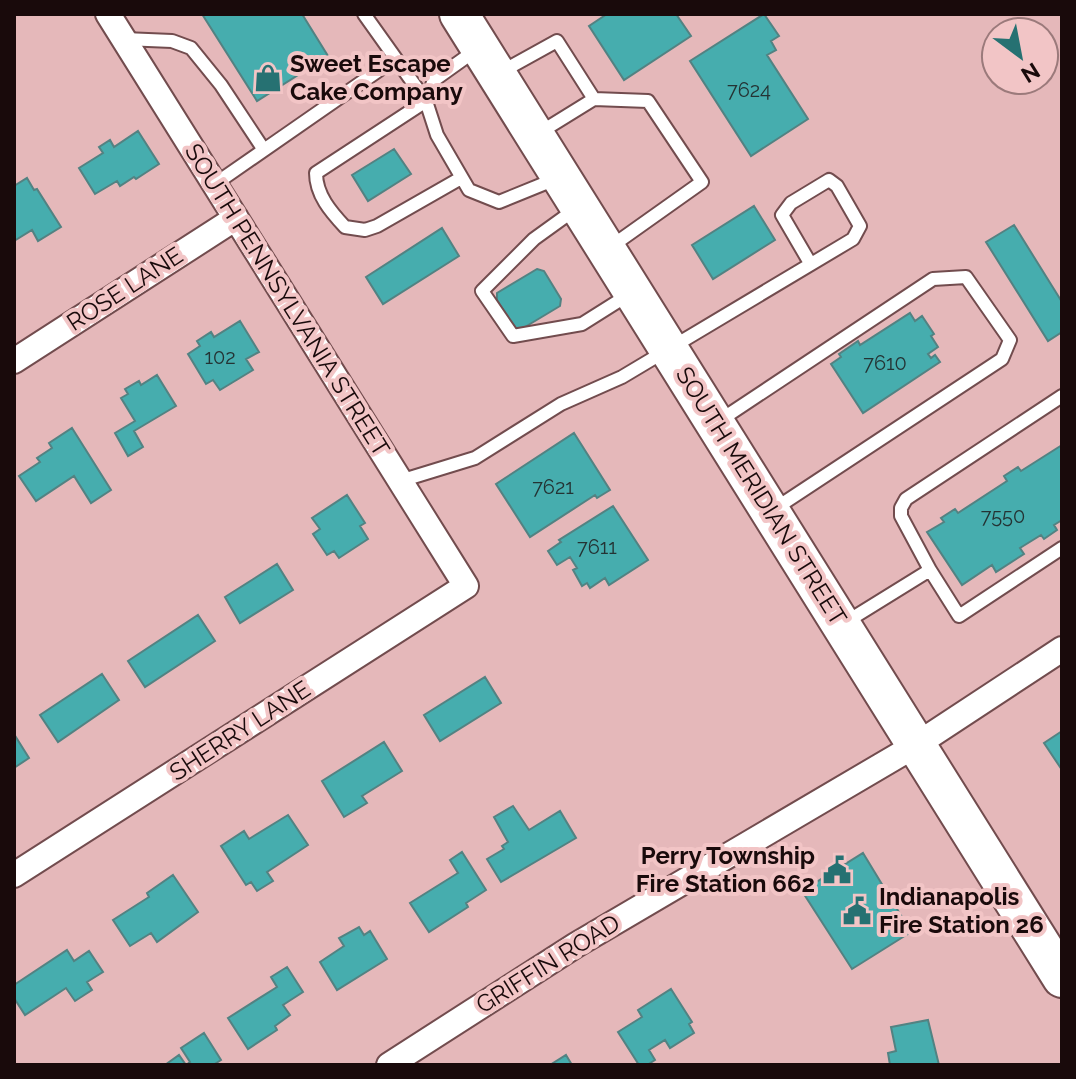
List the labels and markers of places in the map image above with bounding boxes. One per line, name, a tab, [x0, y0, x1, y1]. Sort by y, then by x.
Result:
place label: Sweet Escape Cake Company	[290, 49, 463, 106]
shop icon: Sweet Escape Cake Company	[253, 63, 283, 93]
place label: Perry Township Fire Station 662	[636, 841, 815, 898]
public building icon: Perry Township Fire Station 662	[822, 855, 852, 885]
place label: Indianapolis Fire Station 26	[879, 882, 1044, 939]
public building icon: Indianapolis Fire Station 26	[842, 896, 872, 926]

